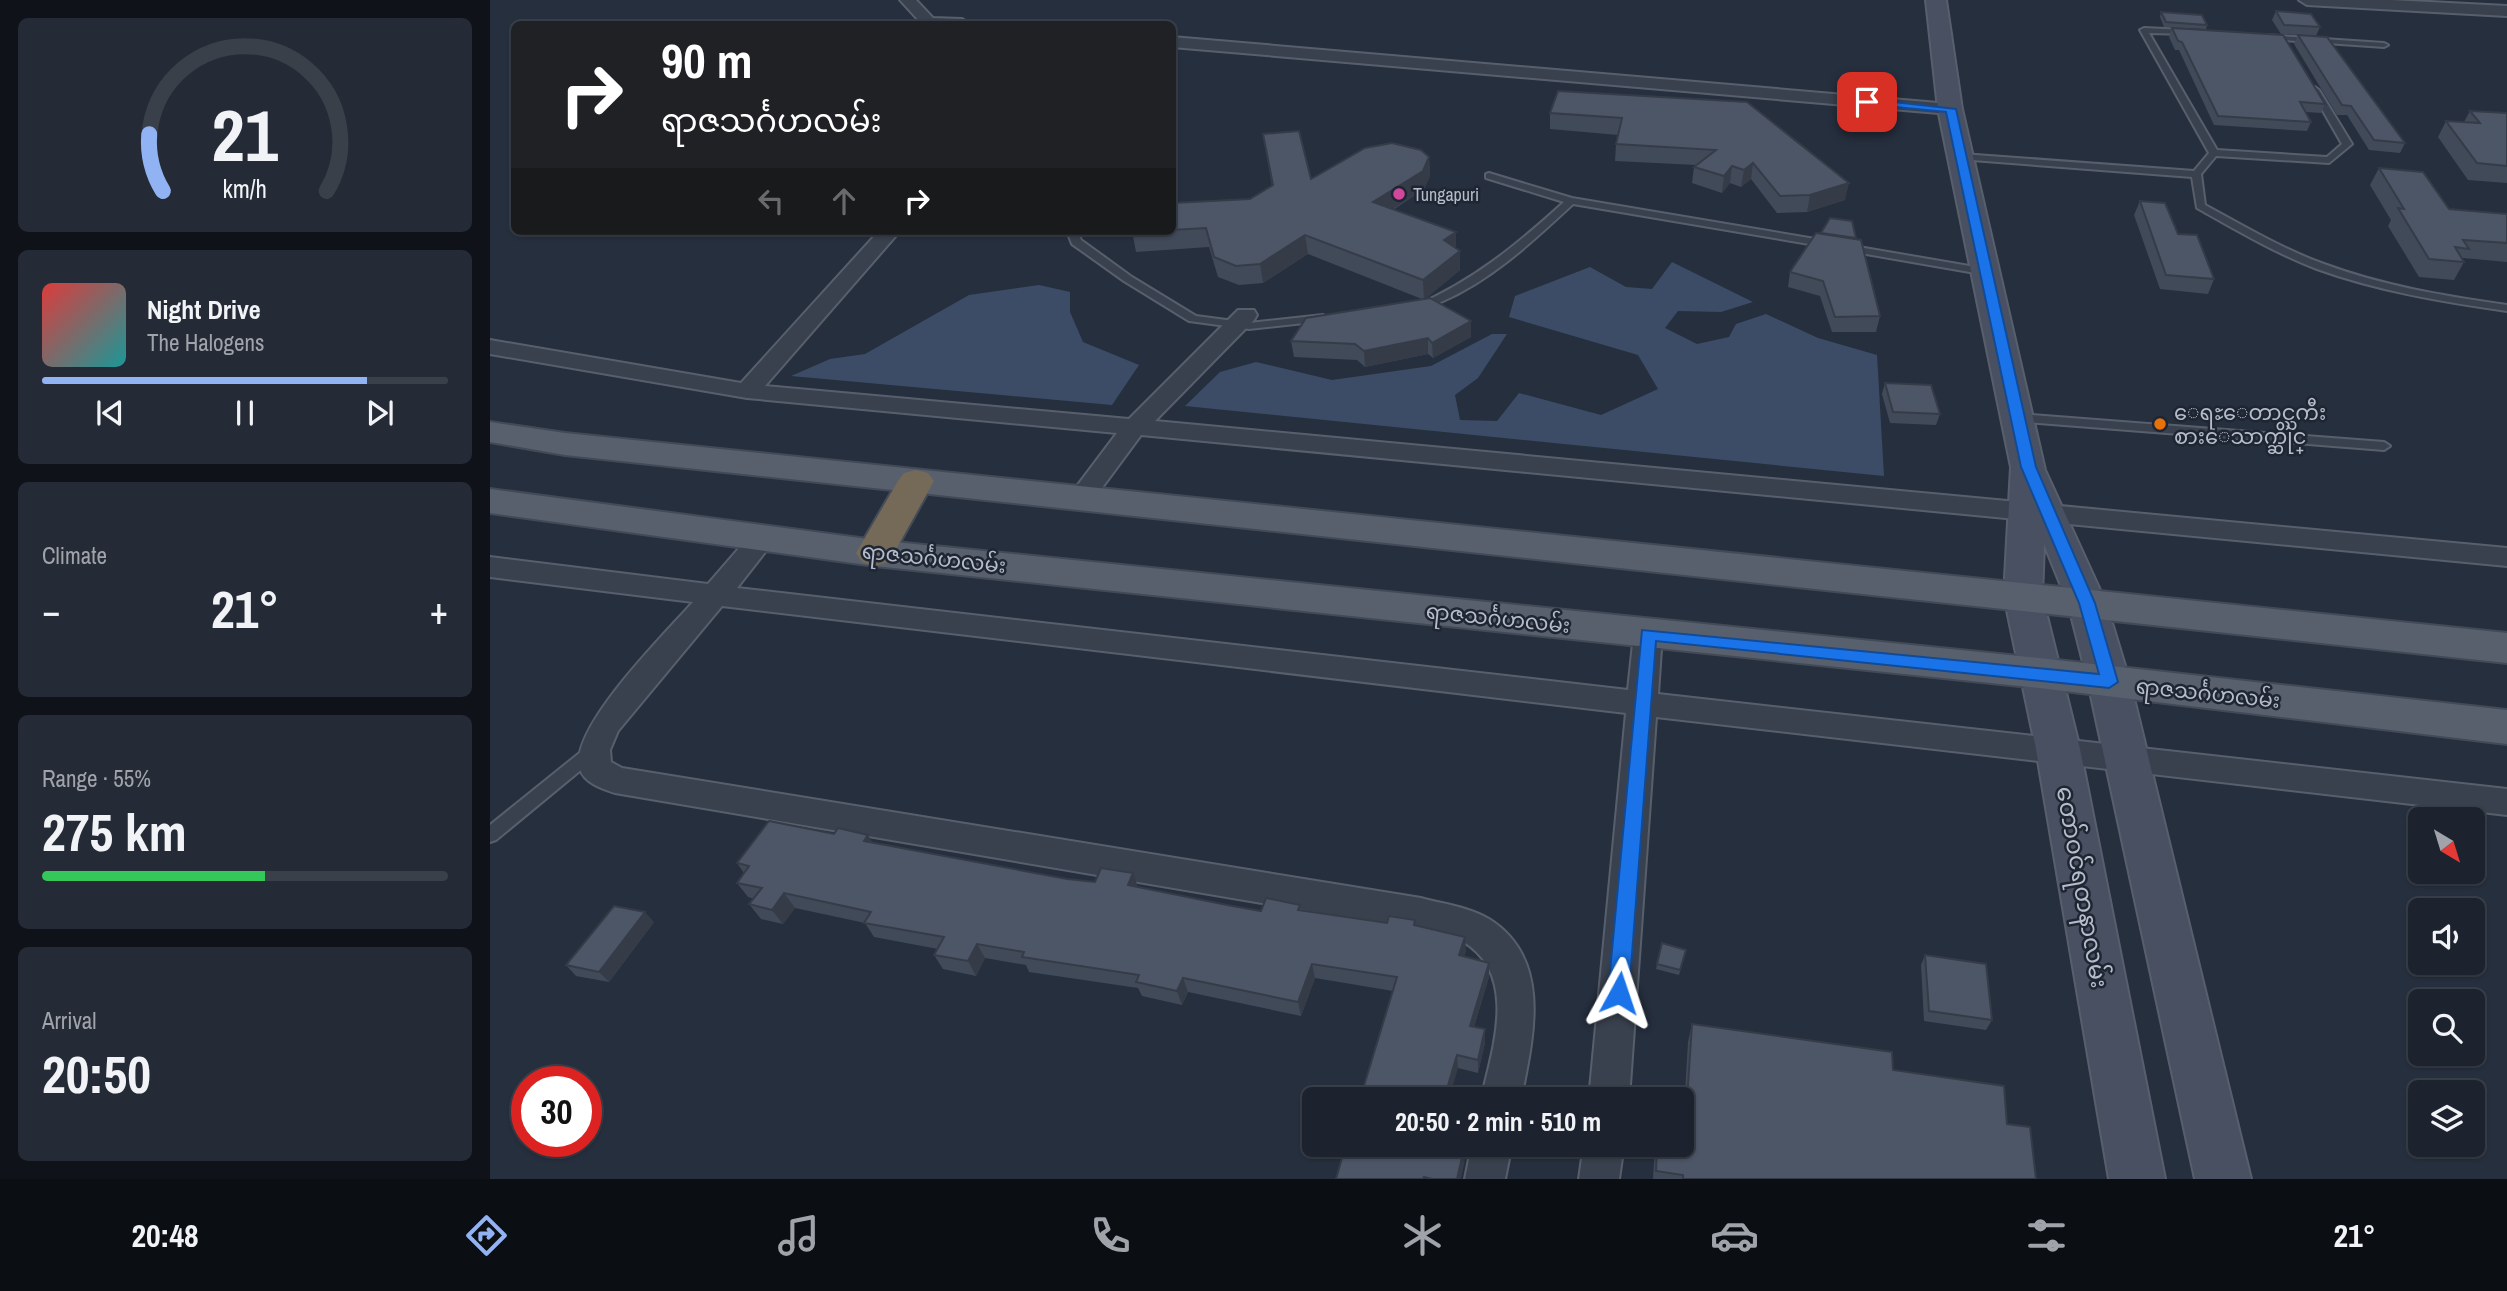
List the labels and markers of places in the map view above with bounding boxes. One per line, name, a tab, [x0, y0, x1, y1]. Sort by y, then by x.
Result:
pin	[1837, 72, 1897, 132]
place label: Tungapuri	[1413, 182, 1479, 207]
marker: Tungapuri	[1391, 186, 1407, 202]
place label: ေရႊေတာင္ႀကီး စားေသာက္ဆိုင္	[2174, 397, 2326, 454]
marker: ေရႊေတာင္ႀကီး စားေသာက္ဆိုင္	[2152, 416, 2168, 432]

